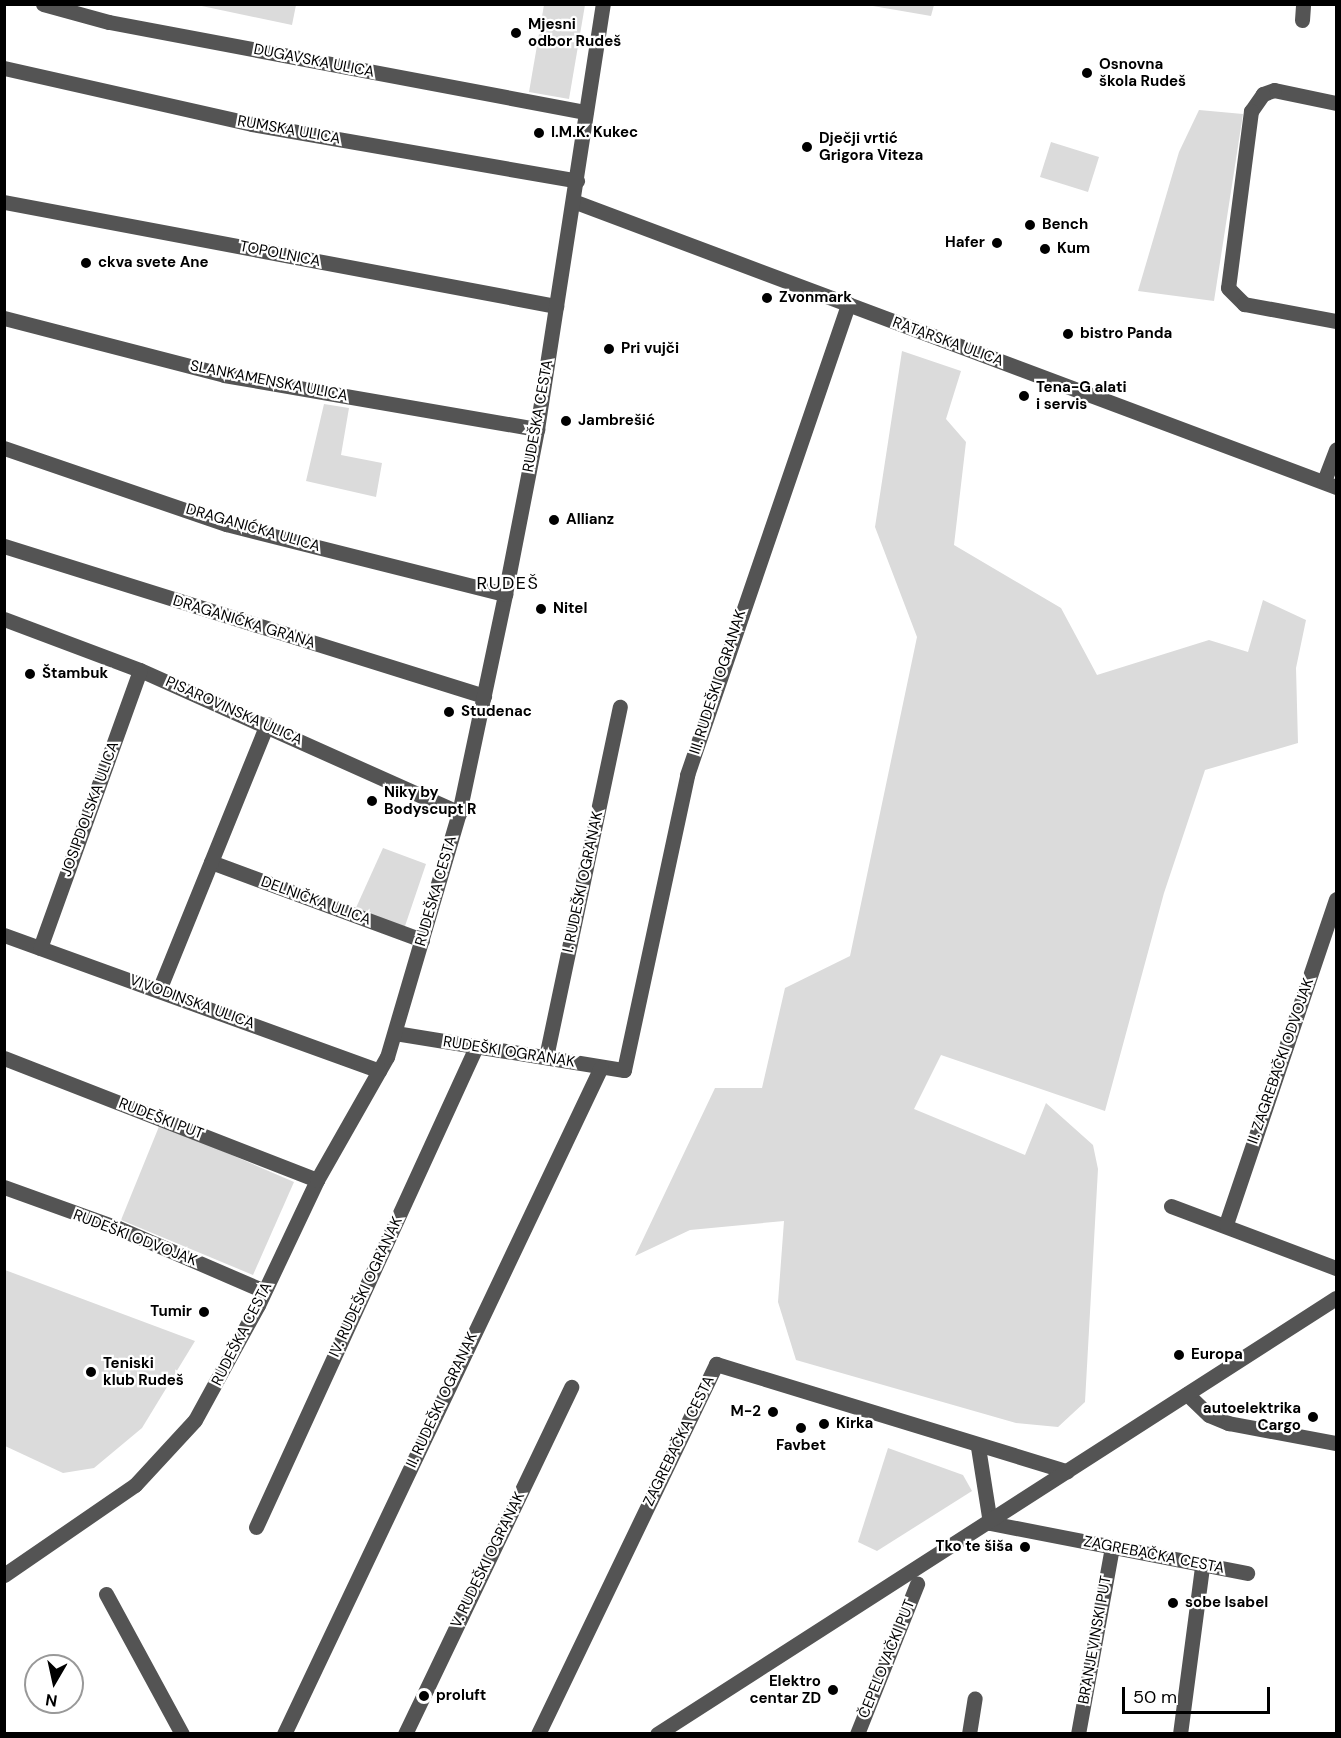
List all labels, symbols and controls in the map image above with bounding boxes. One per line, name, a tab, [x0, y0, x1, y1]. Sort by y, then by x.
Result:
place label: Mjesni odbor Rudeš	[528, 15, 621, 50]
marker: Mjesni odbor Rudeš	[509, 26, 523, 40]
street label: DUGAVSKA ULICA	[252, 40, 376, 82]
place label: Osnovna škola Rudeš	[1099, 55, 1186, 90]
marker: Osnovna škola Rudeš	[1080, 66, 1094, 80]
street label: RUMSKA ULICA	[236, 112, 342, 148]
place label: I.M.K. Kukec	[551, 124, 638, 142]
marker: I.M.K. Kukec	[532, 126, 546, 140]
place label: Dječji vrtić Grigora Viteza	[819, 129, 923, 164]
marker: Dječji vrtić Grigora Viteza	[800, 140, 814, 154]
place label: Bench	[1042, 216, 1088, 234]
marker: Bench	[1023, 218, 1037, 232]
place label: Hafer	[945, 234, 985, 252]
marker: Hafer	[990, 236, 1004, 250]
street label: TOPOLNICA	[238, 237, 322, 271]
place label: Kum	[1057, 240, 1090, 258]
marker: Kum	[1038, 242, 1052, 256]
place label: ckva svete Ane	[98, 254, 209, 272]
marker: ckva svete Ane	[79, 256, 93, 270]
place label: Zvonmark	[779, 289, 852, 307]
marker: Zvonmark	[760, 291, 774, 305]
street label: RATARSKA ULICA	[890, 314, 1006, 370]
place label: bistro Panda	[1080, 325, 1172, 343]
marker: bistro Panda	[1061, 327, 1075, 341]
place label: Pri vujči	[621, 340, 679, 358]
marker: Pri vujči	[602, 342, 616, 356]
street label: SLANKAMENSKA ULICA	[189, 357, 349, 405]
street label: RUDEŠKA CESTA	[519, 358, 557, 474]
place label: Tena-G alati i servis	[1036, 378, 1127, 413]
marker: Tena-G alati i servis	[1017, 389, 1031, 403]
place label: Jambrešić	[578, 412, 655, 430]
marker: Jambrešić	[559, 414, 573, 428]
street label: DRAGANIĆKA ULICA	[184, 500, 322, 556]
place label: Allianz	[566, 511, 614, 529]
marker: Allianz	[547, 513, 561, 527]
district label: RUDEŠ	[477, 572, 539, 594]
street label: DRAGANIĆKA GRANA	[171, 592, 317, 652]
place label: Nitel	[553, 600, 587, 618]
marker: Nitel	[534, 602, 548, 616]
street label: III. RUDEŠKI OGRANAK	[686, 607, 750, 757]
place label: Štambuk	[42, 665, 108, 683]
marker: Štambuk	[23, 667, 37, 681]
street label: PISAROVINSKA ULICA	[163, 673, 305, 749]
place label: Studenac	[461, 703, 532, 721]
marker: Studenac	[442, 705, 456, 719]
street label: JOSIPDOLSKA ULICA	[57, 739, 123, 879]
place label: Niky by Bodyscupt R	[384, 783, 477, 818]
marker: Niky by Bodyscupt R	[365, 794, 379, 808]
street label: I. RUDEŠKI OGRANAK	[559, 810, 607, 954]
street label: RUDEŠKA CESTA	[412, 834, 460, 948]
street label: DELNIČKA ULICA	[259, 873, 373, 929]
street label: VIVODINSKA ULICA	[127, 971, 257, 1033]
street label: II. ZAGREBAČKI ODVOJAK	[1244, 976, 1318, 1146]
street label: RUDEŠKI OGRANAK	[442, 1033, 576, 1071]
street label: RUDEŠKI PUT	[116, 1095, 206, 1143]
street label: RUDEŠKI ODVOJAK	[71, 1206, 199, 1270]
street label: IV. RUDEŠKI OGRANAK	[326, 1214, 406, 1360]
street label: RUDEŠKA CESTA	[208, 1279, 276, 1389]
place label: Tumir	[150, 1303, 192, 1321]
marker: Tumir	[197, 1305, 211, 1319]
street label: II. RUDEŠKI OGRANAK	[403, 1329, 481, 1471]
place label: Europa	[1191, 1346, 1243, 1364]
marker: Europa	[1172, 1348, 1186, 1362]
place label: Teniski klub Rudeš	[103, 1354, 184, 1389]
marker: Teniski klub Rudeš	[84, 1365, 98, 1379]
street label: ZAGREBAČKA CESTA	[640, 1373, 718, 1509]
place label: autoelektrika Cargo	[1203, 1399, 1301, 1434]
place label: M-2	[730, 1403, 761, 1421]
marker: M-2	[766, 1405, 780, 1419]
marker: autoelektrika Cargo	[1306, 1410, 1320, 1424]
place label: Kirka	[836, 1415, 873, 1433]
marker: Kirka	[817, 1417, 831, 1431]
marker: Favbet	[794, 1421, 808, 1435]
place label: Favbet	[776, 1437, 826, 1455]
street label: V. RUDEŠKI OGRANAK	[447, 1489, 529, 1631]
street label: ZAGREBAČKA CESTA	[1082, 1533, 1226, 1577]
place label: Tko te šiša	[936, 1538, 1013, 1556]
marker: Tko te šiša	[1018, 1540, 1032, 1554]
street label: BRANJEVINSKI PUT	[1075, 1574, 1115, 1706]
place label: sobe Isabel	[1185, 1594, 1268, 1612]
marker: sobe Isabel	[1166, 1596, 1180, 1610]
street label: ČEPELOVAČKI PUT	[855, 1597, 919, 1721]
north arrow	[24, 1654, 84, 1714]
place label: Elektro centar ZD	[749, 1672, 821, 1707]
scale bar	[1125, 1675, 1274, 1713]
marker: Elektro centar ZD	[826, 1683, 840, 1697]
text: 50 m	[1133, 1685, 1177, 1709]
place label: proluft	[436, 1687, 486, 1705]
text: N	[44, 1689, 59, 1712]
marker: proluft	[417, 1689, 431, 1703]

